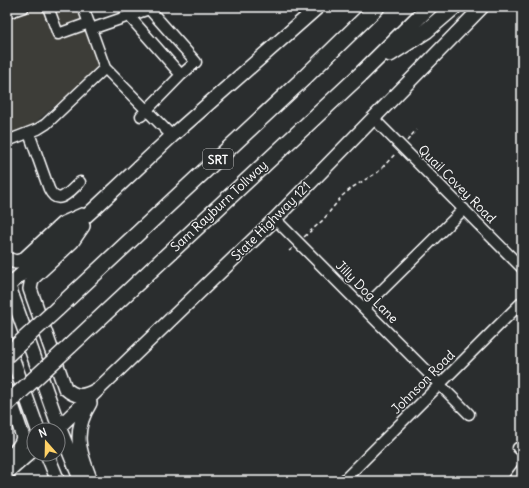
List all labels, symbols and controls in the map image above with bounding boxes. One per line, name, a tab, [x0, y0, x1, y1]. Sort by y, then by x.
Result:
street label: Quail Covey Road	[414, 141, 500, 227]
road number: SRT	[203, 149, 233, 169]
street label: Sam Rayburn Tollway	[167, 157, 271, 255]
street label: State Highway 121	[228, 178, 314, 264]
street label: Jilly Dog Lane	[332, 257, 402, 327]
street label: Johnson Road	[388, 346, 459, 417]
north arrow	[26, 422, 66, 462]
text: N	[37, 425, 49, 440]

